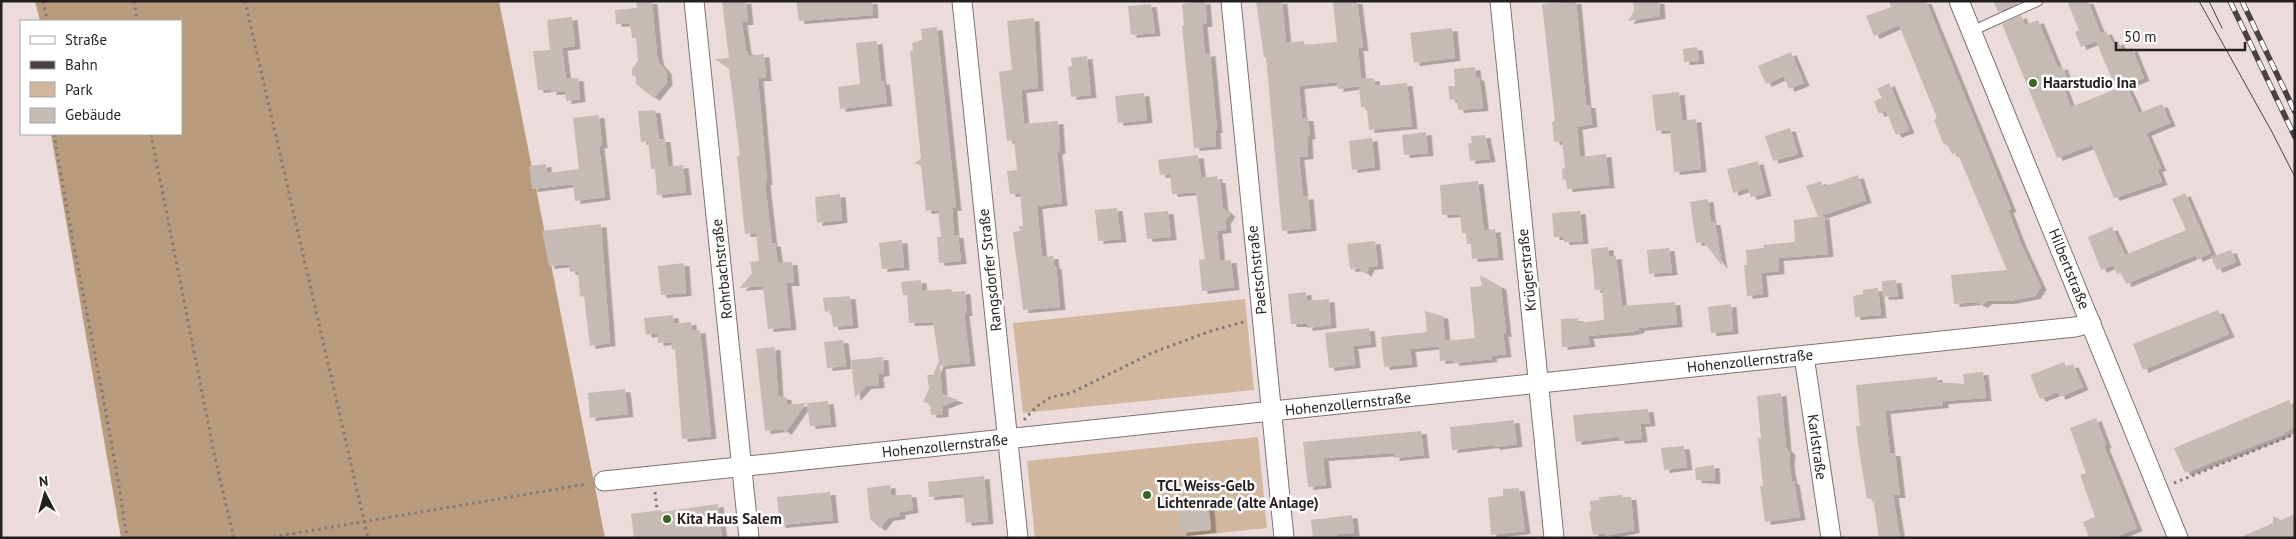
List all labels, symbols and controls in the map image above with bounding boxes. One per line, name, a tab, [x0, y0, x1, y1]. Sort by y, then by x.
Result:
legend	[20, 20, 182, 135]
scale bar	[2116, 20, 2245, 52]
text: 50 m	[2124, 27, 2157, 46]
text: Straße	[65, 30, 107, 49]
text: Bahn	[65, 55, 98, 74]
place label: Haarstudio Ina	[2043, 73, 2136, 92]
marker: Haarstudio Ina	[2027, 77, 2039, 89]
text: Park	[65, 80, 93, 99]
text: Gebäude	[65, 105, 121, 124]
street label: Rangsdorfer Straße	[974, 208, 1005, 332]
street label: Rohrbachstraße	[707, 218, 736, 320]
street label: Paetschstraße	[1242, 224, 1271, 316]
street label: Hilbertstraße	[2045, 226, 2094, 312]
street label: Krügerstraße	[1513, 228, 1540, 312]
street label: Hohenzollernstraße	[1686, 344, 1814, 377]
street label: Hohenzollernstraße	[1284, 387, 1412, 420]
street label: Karlstraße	[1803, 413, 1832, 481]
street label: Hohenzollernstraße	[881, 429, 1009, 462]
north arrow	[20, 469, 70, 519]
text: N	[38, 472, 49, 491]
place label: TCL Weiss-Gelb Lichtenrade (alte Anlage)	[1157, 476, 1319, 512]
marker: TCL Weiss-Gelb Lichtenrade (alte Anlage)	[1141, 489, 1153, 501]
place label: Kita Haus Salem	[677, 509, 782, 528]
marker: Kita Haus Salem	[661, 513, 673, 525]

